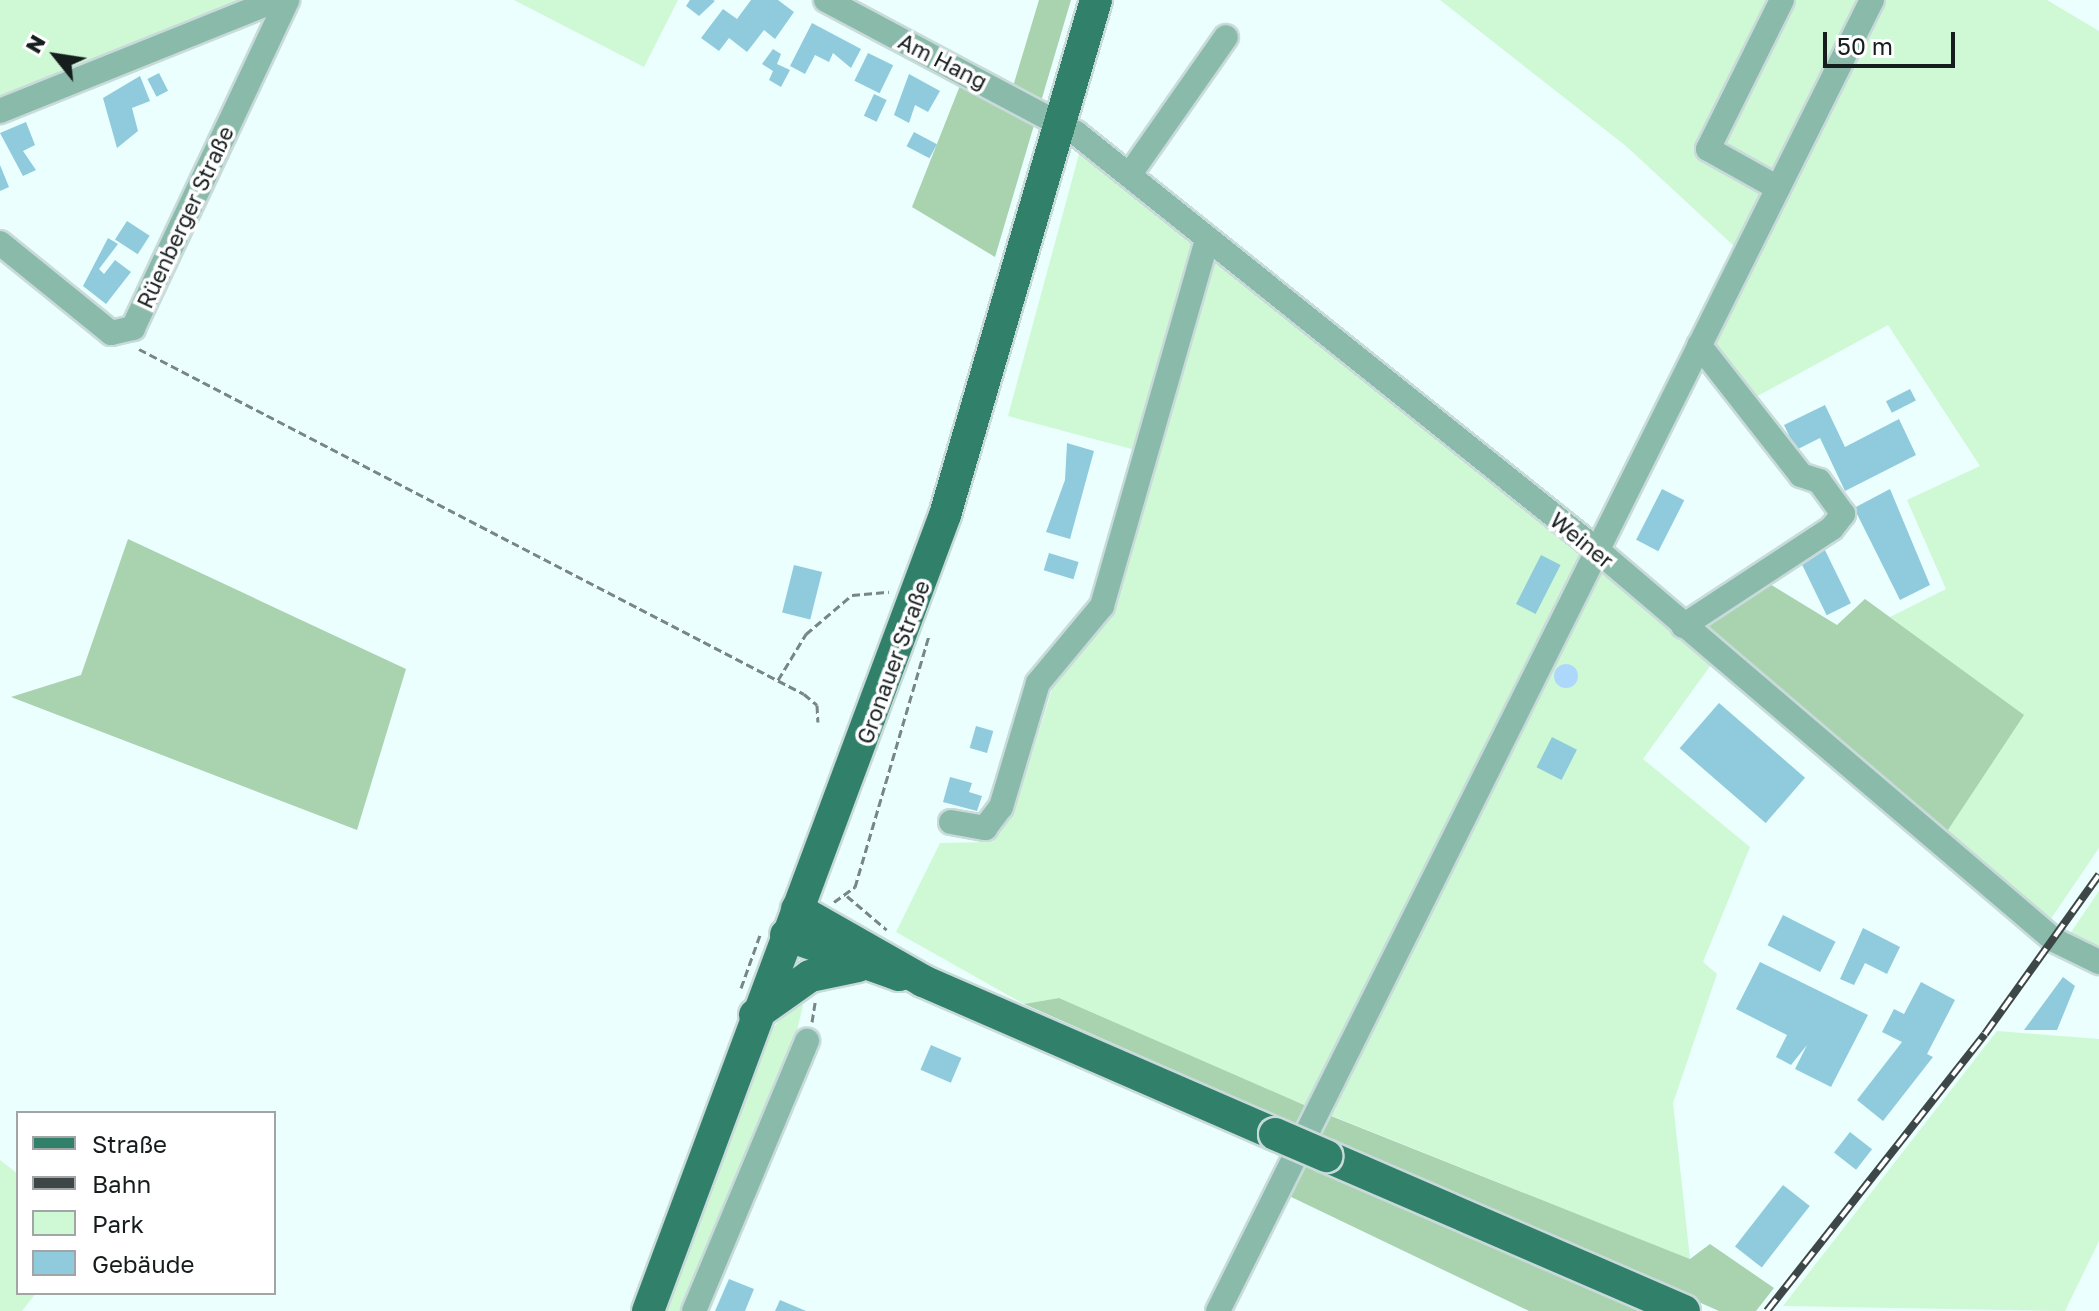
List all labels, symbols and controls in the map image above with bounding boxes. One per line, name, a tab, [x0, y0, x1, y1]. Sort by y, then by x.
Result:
north arrow	[16, 16, 96, 96]
scale bar	[1827, 16, 1959, 66]
street label: Am Hang	[894, 27, 992, 95]
text: N	[19, 30, 51, 58]
text: 50 m	[1837, 31, 1893, 60]
street label: Rüenberger Straße	[131, 122, 239, 312]
street label: Weiner	[1545, 507, 1619, 573]
street label: Gronauer Straße	[851, 577, 935, 747]
legend	[16, 1111, 276, 1295]
text: Straße	[92, 1129, 167, 1158]
text: Bahn	[92, 1169, 151, 1198]
text: Park	[92, 1209, 144, 1238]
text: Gebäude	[92, 1249, 194, 1278]

